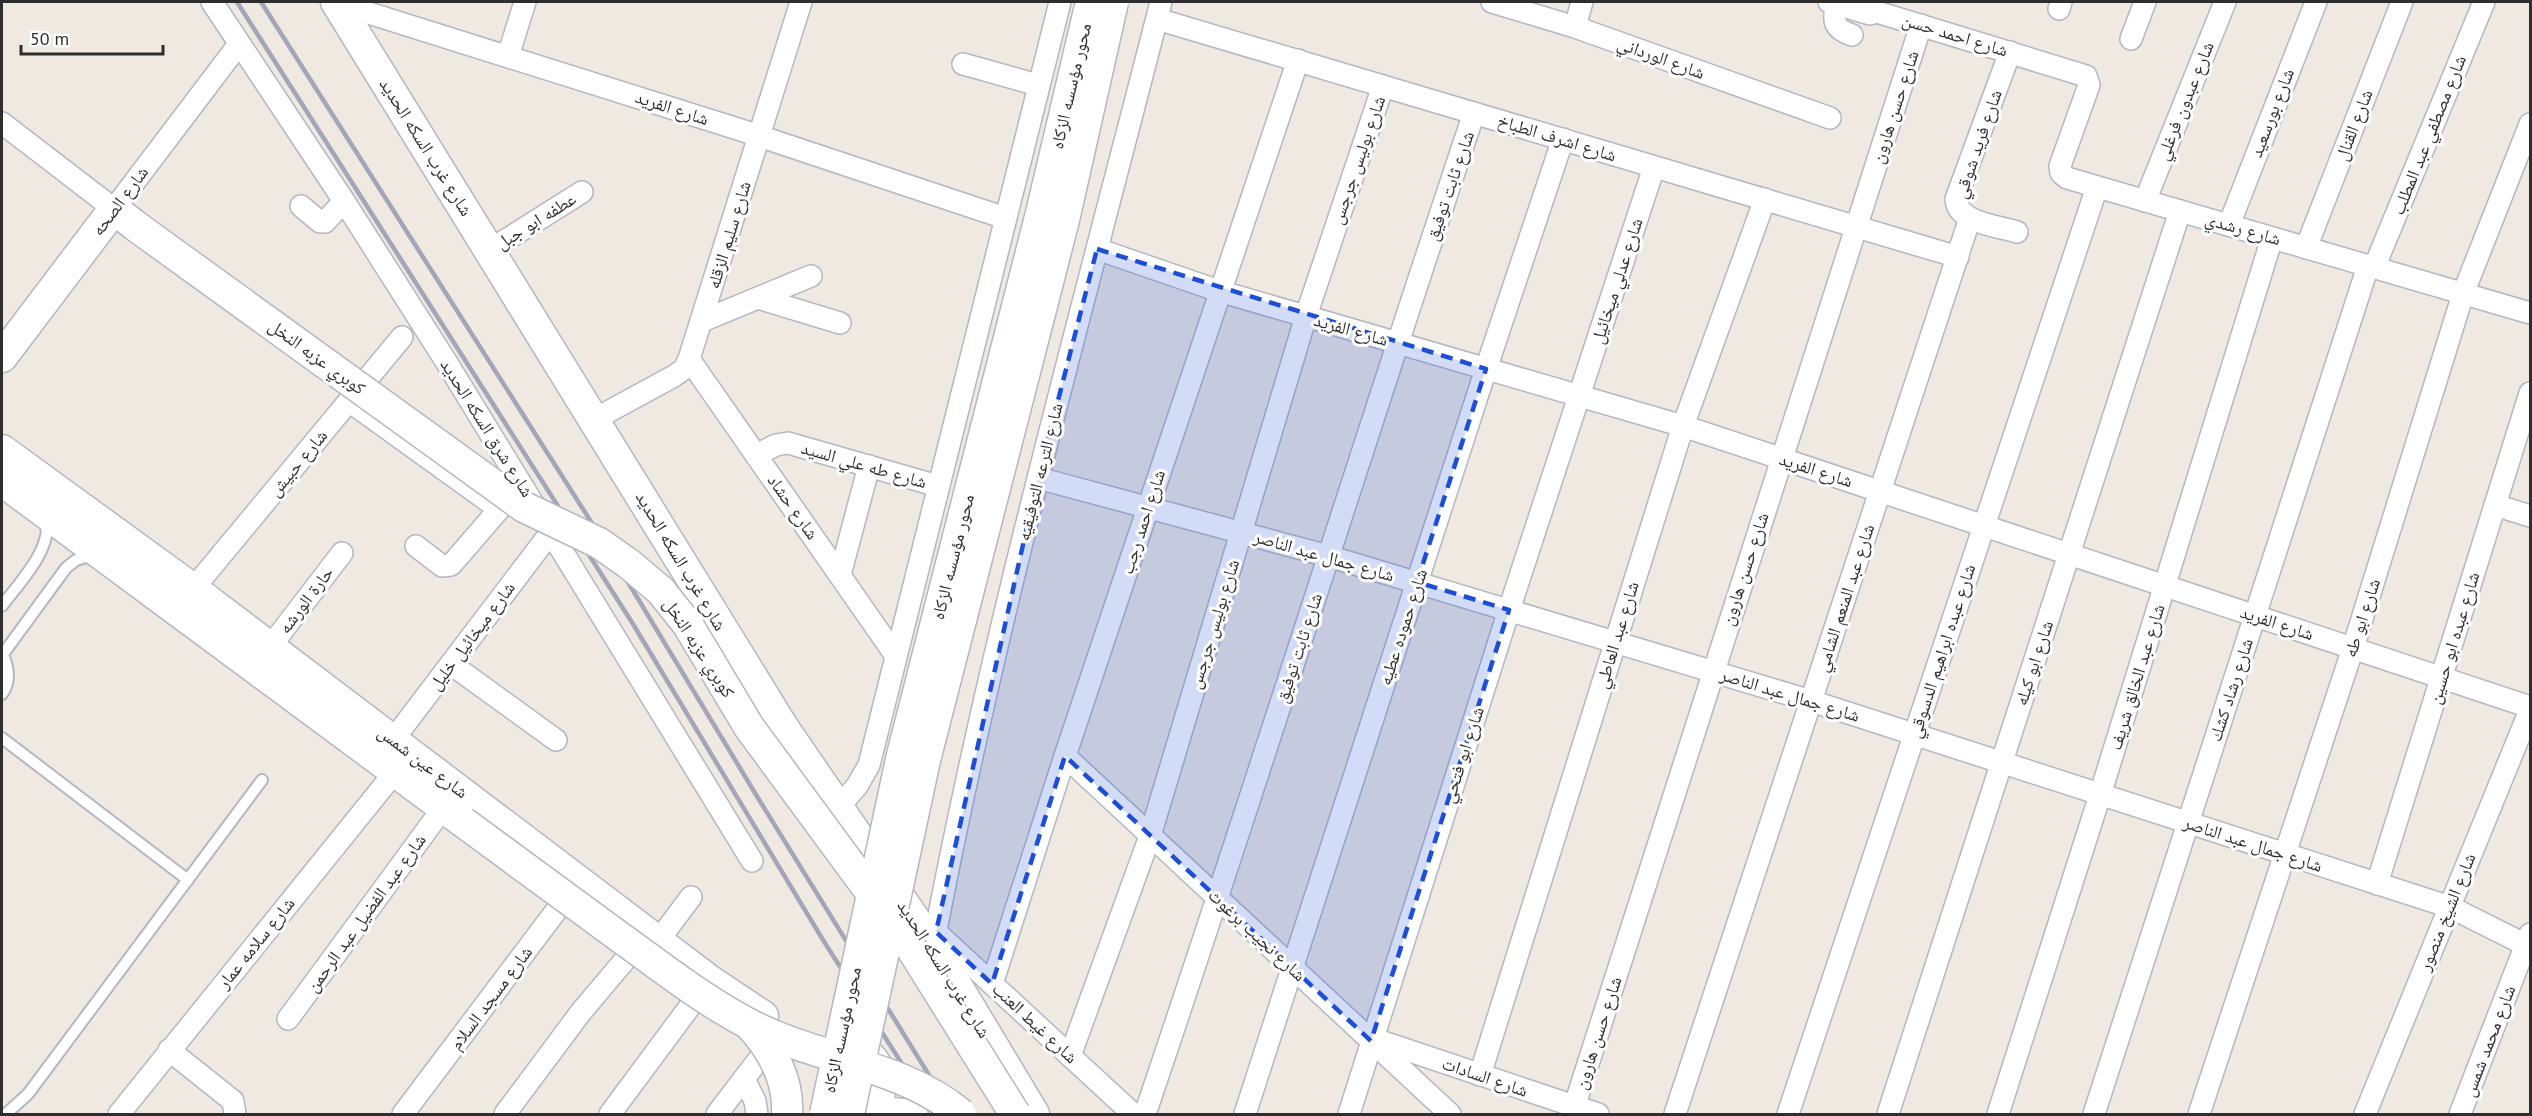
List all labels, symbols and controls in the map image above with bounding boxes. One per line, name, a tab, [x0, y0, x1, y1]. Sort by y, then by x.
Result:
street label: شارع احمد حسن	[1899, 8, 2011, 62]
scale bar	[21, 18, 164, 56]
street label: محور مؤسسه الزكاه	[1045, 21, 1096, 151]
text: 50 m	[30, 27, 69, 50]
street label: شارع الورداني	[1613, 31, 1708, 87]
street label: شارع عبدون فرغلي	[2150, 38, 2222, 165]
street label: شارع حسن هارون	[1865, 47, 1924, 166]
street label: شارع مصطفي عبد المطلب	[2386, 52, 2474, 219]
street label: شارع بورسعيد	[2244, 65, 2299, 161]
street label: شارع غرب السكه الحديد	[375, 73, 478, 220]
street label: شارع الفريد	[632, 85, 712, 130]
street label: شارع فريد شوقي	[1948, 86, 2010, 202]
street label: شارع القنال	[2329, 86, 2378, 164]
street label: شارع بوليس جرجس	[1325, 93, 1390, 227]
street label: شارع اشرف الطباخ	[1495, 109, 1619, 167]
street label: شارع ثابت توفيق	[1420, 128, 1479, 244]
street label: شارع الصحه	[86, 161, 153, 240]
street label: شارع سليم الزقله	[701, 178, 757, 292]
street label: عطفه ابو جبل	[491, 187, 580, 254]
street label: شارع رشدي	[2202, 207, 2284, 254]
street label: شارع عدلي ميخائيل	[1585, 215, 1651, 348]
street label: شارع الفريد	[1311, 308, 1391, 351]
street label: كوبري عزبه النخل	[262, 314, 371, 403]
street label: شارع شرق السكه الحديد	[436, 354, 539, 501]
street label: شارع الترعه التوفيقيه	[1011, 400, 1068, 543]
street label: شارع حبيش	[263, 424, 332, 501]
street label: شارع طه علي السيد	[798, 436, 930, 497]
street label: شارع الفريد	[1776, 447, 1856, 492]
street label: شارع احمد رجب	[1115, 467, 1170, 577]
street label: شارع حشاد	[763, 470, 824, 544]
street label: شارع غرب السكه الحديد	[631, 487, 732, 635]
street label: محور مؤسسه الزكاه	[926, 492, 979, 622]
street label: شارع حسن هارون	[1715, 509, 1774, 628]
street label: شارع عبد المنعم الشامي	[1810, 521, 1883, 676]
street label: شارع جمال عبد الناصر	[1250, 524, 1397, 587]
street label: شارع بوليس جرجس	[1183, 556, 1244, 691]
street label: حارة الورشه	[273, 561, 338, 638]
street label: شارع عبده ابراهيم الدسوقي	[1903, 561, 1984, 742]
street label: شارع حموده عطيه	[1373, 566, 1432, 688]
street label: شارع عبده ابو حسين	[2423, 569, 2485, 707]
street label: شارع ابو طه	[2338, 576, 2385, 660]
street label: شارع ميخائيل خليل	[423, 577, 520, 695]
street label: شارع عبد العاطي	[1589, 578, 1647, 692]
street label: شارع ثابت توفيق	[1270, 590, 1327, 706]
street label: كوبري عزبه النخل	[656, 594, 740, 704]
street label: شارع الفريد	[2237, 600, 2317, 645]
street label: شارع عبد الخالق شريف	[2103, 601, 2170, 753]
street label: شارع ابو كيله	[2009, 617, 2058, 708]
street label: شارع رشاد كشك	[2203, 635, 2258, 744]
street label: شارع جمال عبد الناصر	[1716, 662, 1863, 727]
street label: شارع ابو فتحي	[1436, 704, 1492, 807]
street label: شارع عين شمس	[373, 720, 473, 803]
street label: شارع جمال عبد الناصر	[2180, 810, 2326, 877]
street label: شارع عبد الفضيل عبد الرحمن	[300, 829, 431, 996]
street label: شارع الشيخ منصور	[2412, 849, 2482, 975]
street label: شارع نجيب برغوث	[1204, 883, 1311, 986]
street label: شارع سلامه عمار	[211, 892, 299, 994]
street label: شارع غرب السكه الحديد	[893, 895, 996, 1042]
street label: شارع مسجد السلام	[444, 941, 538, 1055]
street label: محور مؤسسه الزكاه	[817, 965, 866, 1095]
street label: شارع حسن هارون	[1568, 973, 1627, 1092]
street label: شارع غيط العنب	[988, 977, 1083, 1068]
street label: شارع محمد شمس	[2457, 982, 2520, 1100]
street label: شارع السادات	[1439, 1051, 1531, 1102]

